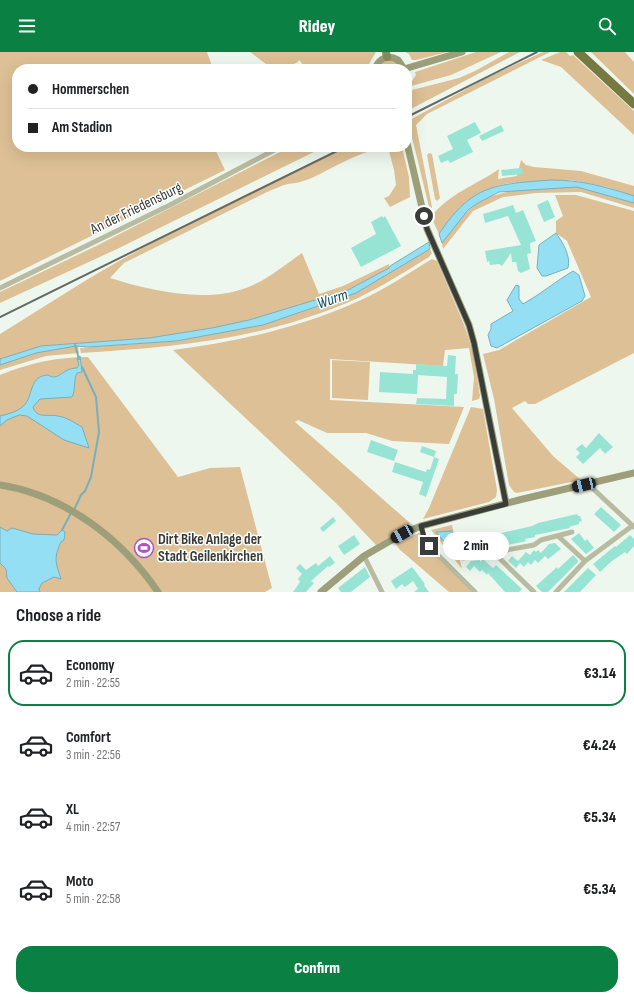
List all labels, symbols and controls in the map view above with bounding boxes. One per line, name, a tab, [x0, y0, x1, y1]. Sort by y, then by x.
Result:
icon: menu	[16, 15, 38, 37]
icon: search	[596, 15, 618, 37]
text: Ridey	[299, 16, 335, 37]
text: Hommerschen	[52, 80, 129, 99]
text: Am Stadion	[52, 118, 112, 137]
street label: An der Friedensburg	[86, 178, 185, 239]
route start	[415, 207, 433, 225]
water label: Wurm	[315, 285, 350, 313]
car	[571, 476, 597, 494]
car	[389, 523, 415, 545]
place label: Dirt Bike Anlage der Stadt Geilenkirchen	[158, 530, 263, 566]
callout: 2 min	[443, 532, 509, 560]
sports icon: Dirt Bike Anlage der Stadt Geilenkirchen	[133, 537, 155, 559]
route end	[420, 537, 438, 555]
text: 2 min	[463, 538, 489, 554]
text: Choose a ride	[16, 605, 101, 626]
icon: car	[18, 655, 54, 691]
text: Economy	[66, 656, 115, 675]
text: €3.14	[584, 664, 616, 683]
text: 2 min · 22:55	[66, 675, 120, 691]
icon: car	[18, 727, 54, 763]
text: Comfort	[66, 728, 111, 747]
text: €4.24	[583, 736, 616, 755]
text: 3 min · 22:56	[66, 747, 121, 763]
icon: car	[18, 799, 54, 835]
text: XL	[66, 800, 79, 819]
text: €5.34	[583, 808, 616, 827]
text: 4 min · 22:57	[66, 819, 120, 835]
icon: car	[18, 871, 54, 907]
text: Moto	[66, 872, 93, 891]
text: €5.34	[583, 880, 616, 899]
text: 5 min · 22:58	[66, 891, 120, 907]
button: Confirm	[16, 946, 618, 992]

